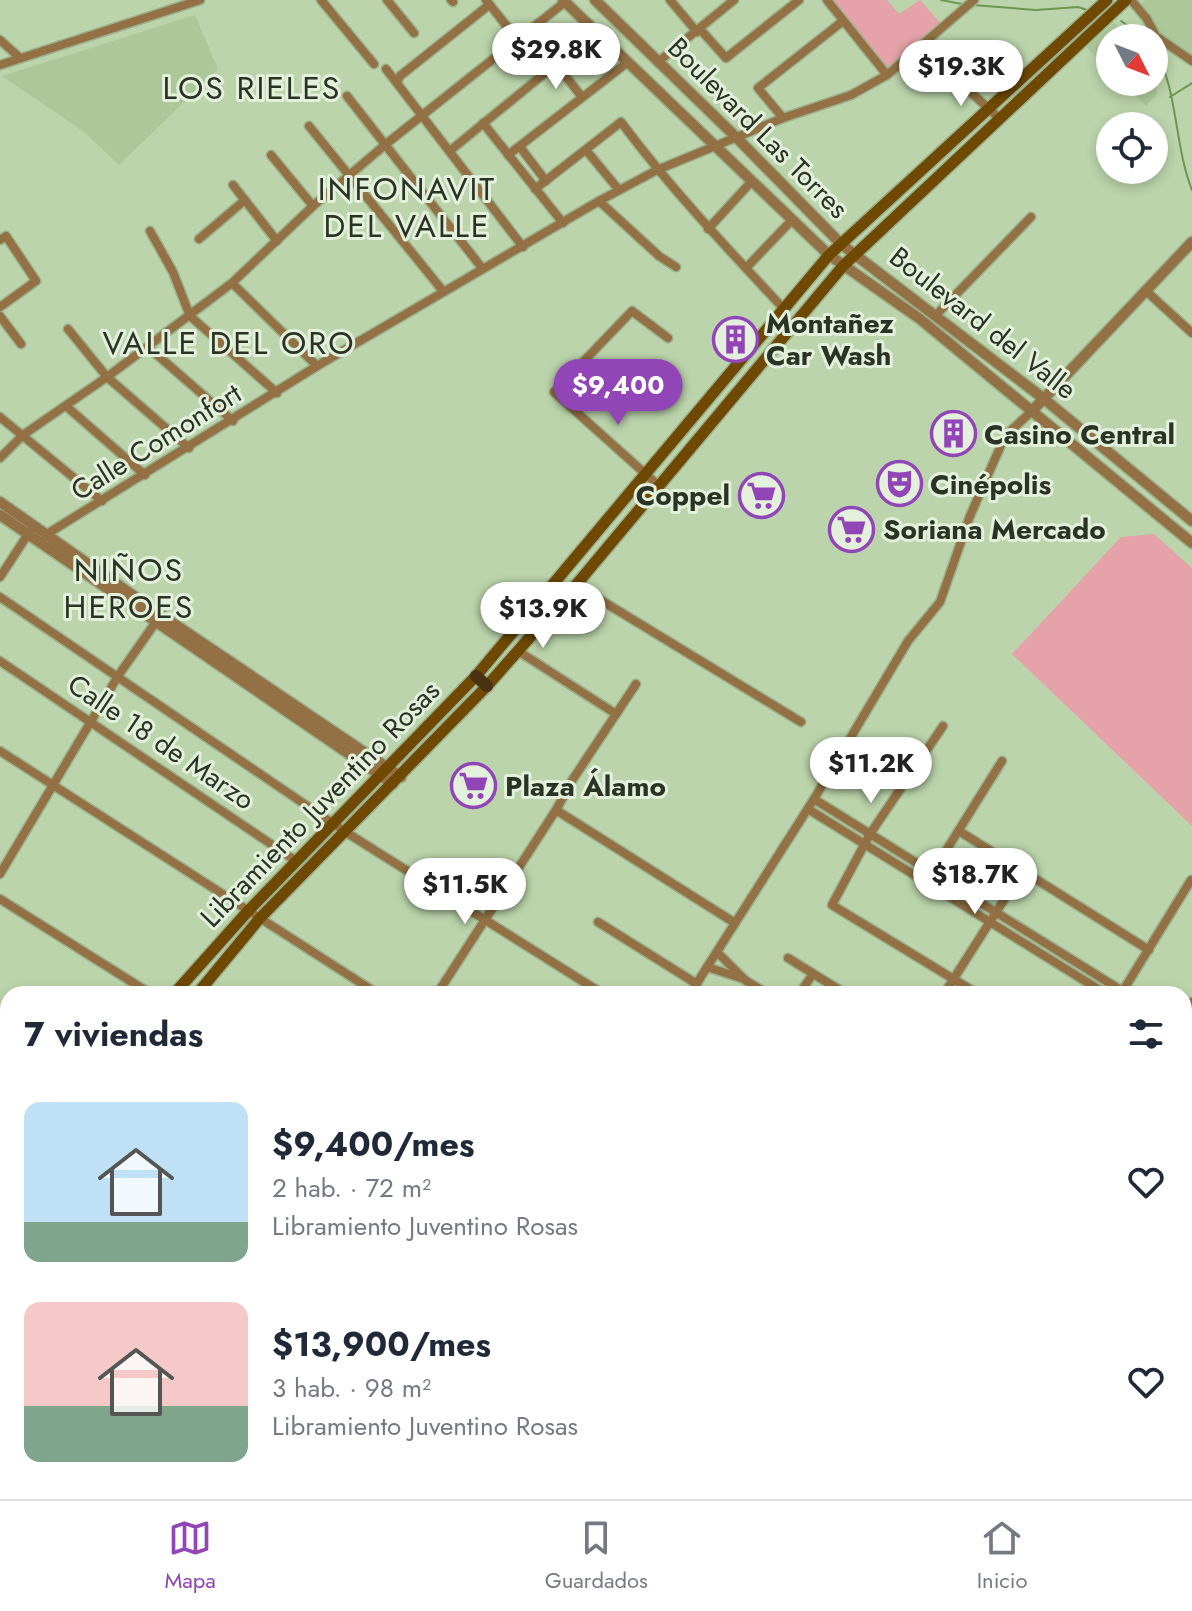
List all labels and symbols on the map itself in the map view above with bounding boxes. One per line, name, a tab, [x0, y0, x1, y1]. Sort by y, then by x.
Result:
pin: $29.8K	[491, 23, 621, 91]
north arrow	[1096, 24, 1168, 96]
street label: Boulevard Las Torres	[658, 28, 858, 228]
pin: $19.3K	[896, 40, 1026, 108]
district label: LOS RIELES	[163, 65, 341, 111]
district label: INFONAVIT DEL VALLE	[318, 166, 496, 249]
street label: Boulevard del Valle	[881, 237, 1085, 409]
place label: Montañez Car Wash	[766, 303, 894, 376]
building icon: Montañez Car Wash	[711, 315, 759, 363]
district label: VALLE DEL ORO	[103, 320, 355, 366]
pin: $9,400	[553, 359, 683, 427]
street label: Calle Comonfort	[63, 373, 249, 511]
building icon: Casino Central	[929, 410, 977, 458]
place label: Casino Central	[984, 414, 1175, 455]
theatre icon: Cinépolis	[875, 460, 923, 508]
place label: Cinépolis	[930, 464, 1052, 505]
supermarket icon: Coppel	[737, 471, 785, 519]
place label: Coppel	[636, 475, 730, 516]
supermarket icon: Soriana Mercado	[828, 505, 876, 553]
place label: Soriana Mercado	[883, 509, 1106, 550]
district label: NIÑOS HEROES	[64, 547, 194, 630]
pin: $13.9K	[478, 582, 608, 650]
street label: Calle 18 de Marzo	[59, 664, 263, 820]
street label: Libramiento Juventino Rosas	[191, 671, 449, 937]
pin: $11.2K	[806, 737, 936, 805]
supermarket icon: Plaza Álamo	[450, 762, 498, 810]
place label: Plaza Álamo	[505, 766, 666, 807]
pin: $18.7K	[910, 848, 1040, 916]
pin: $11.5K	[400, 858, 530, 926]

